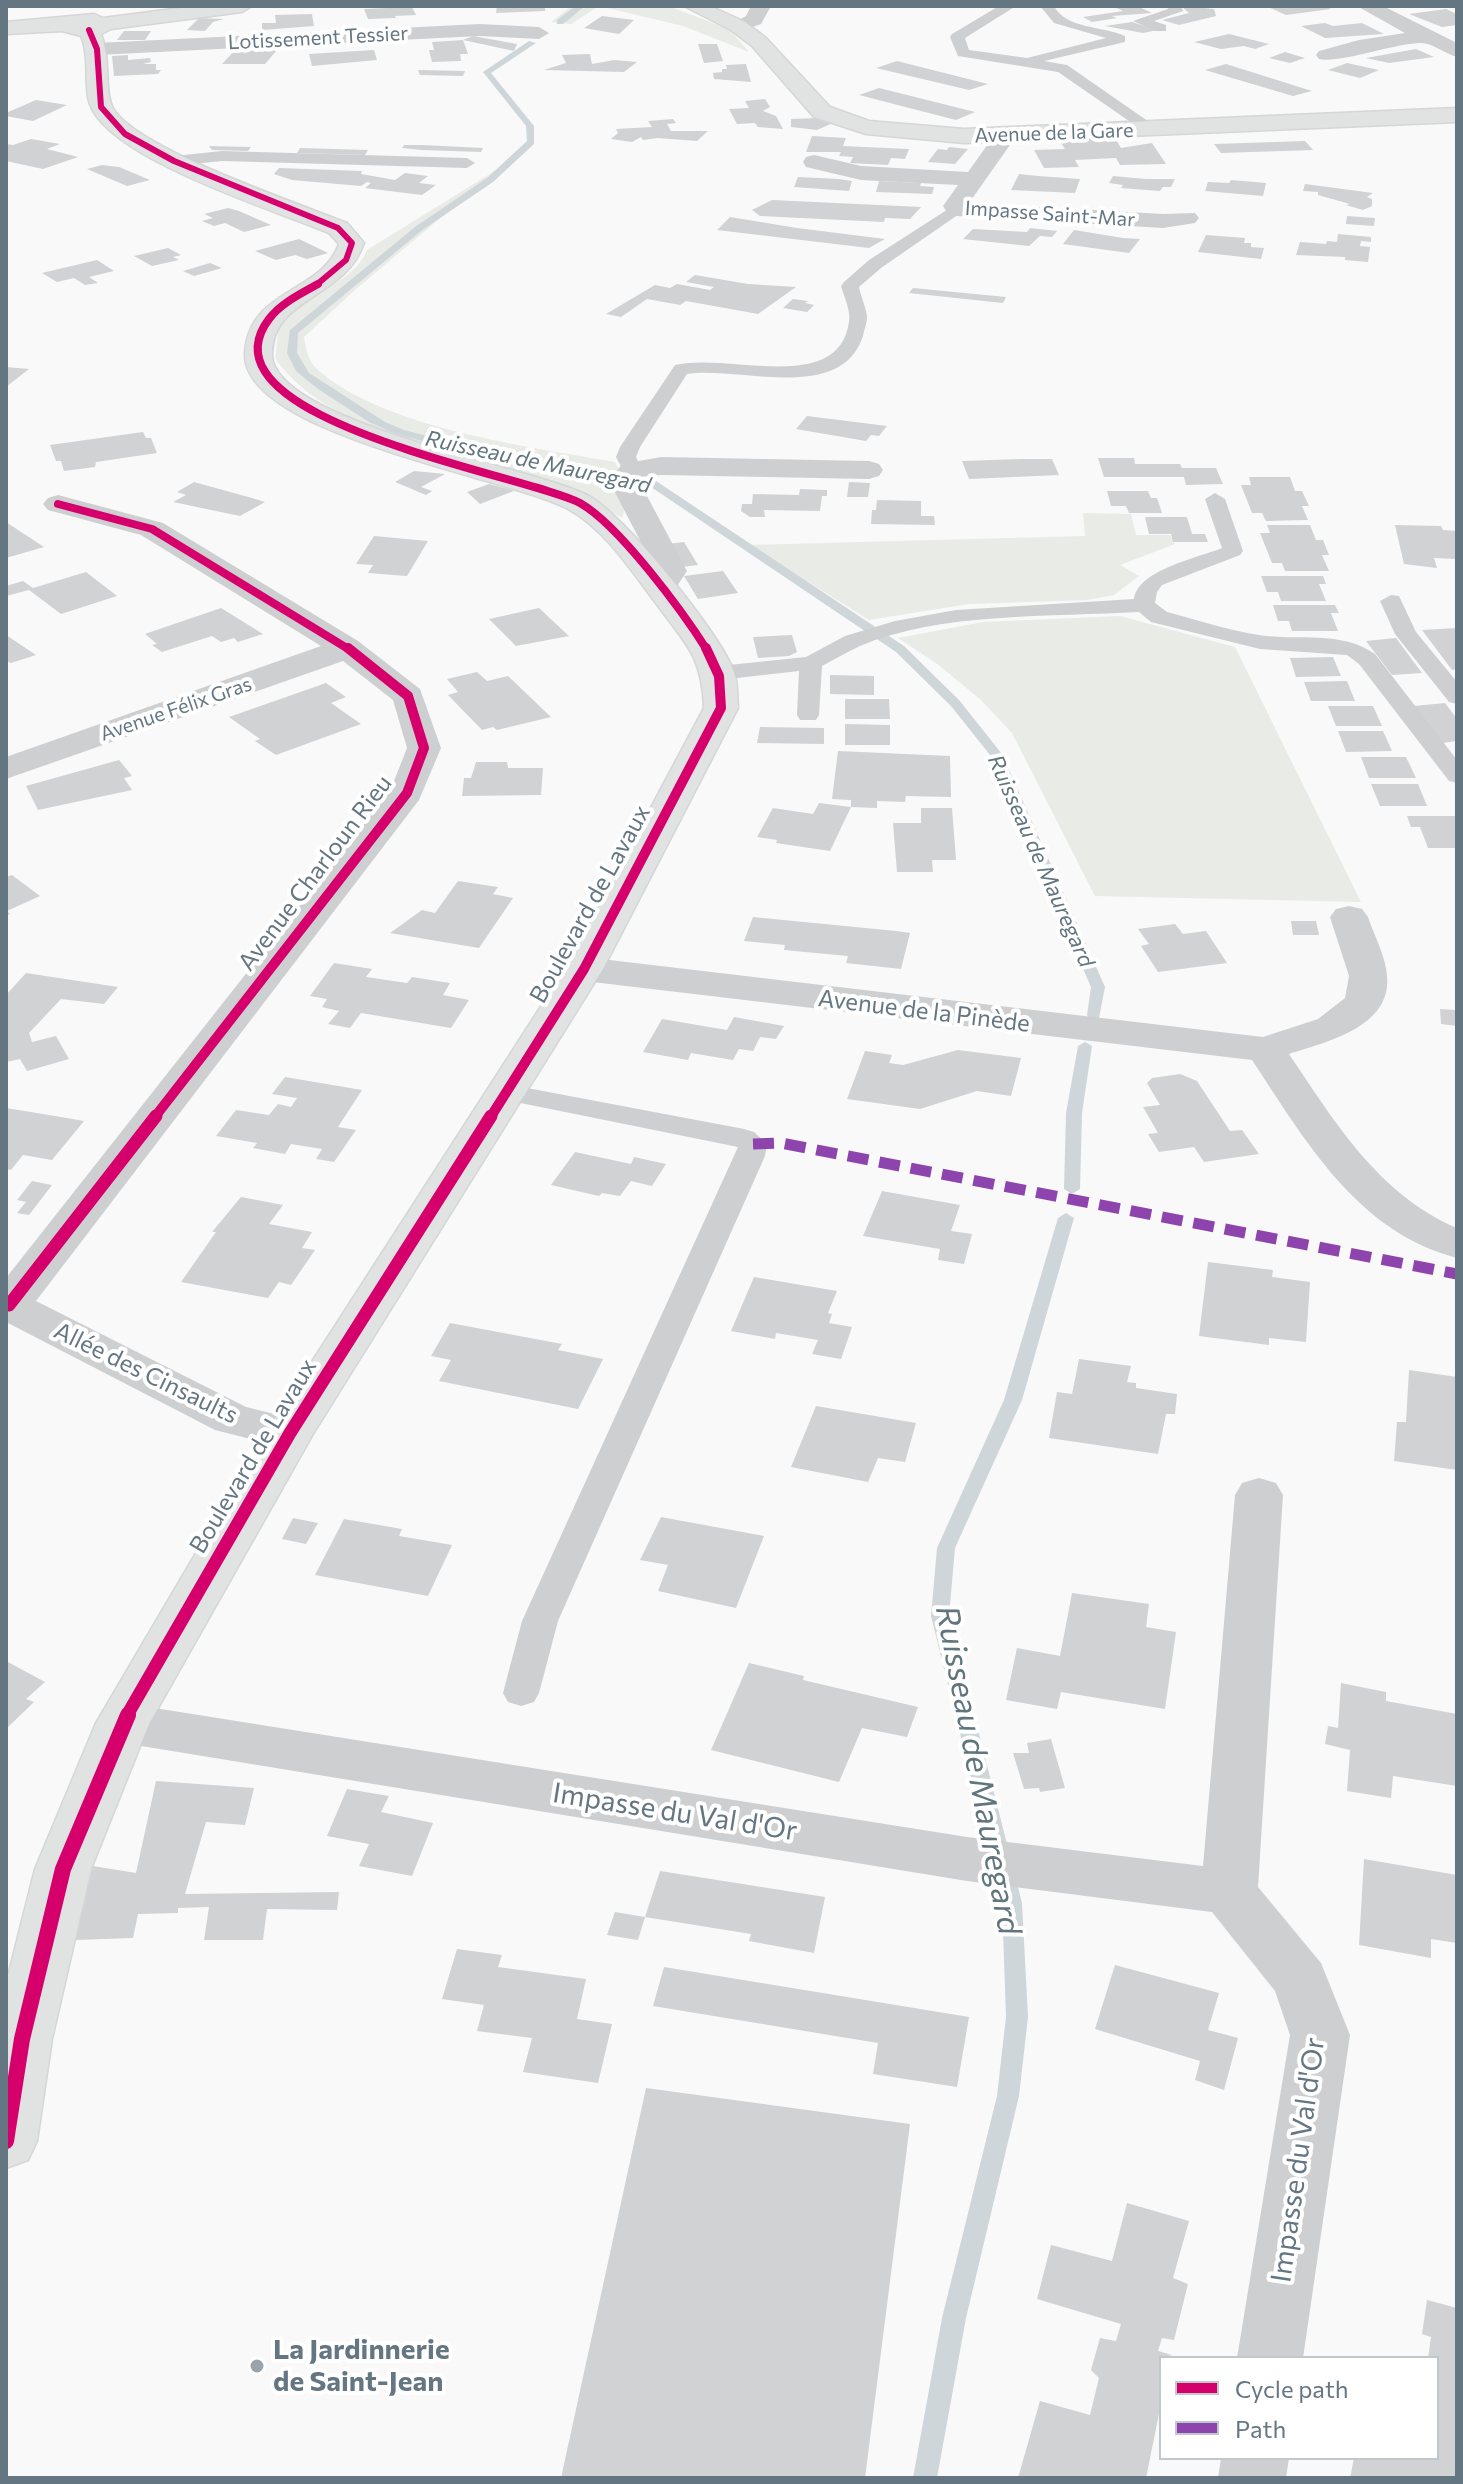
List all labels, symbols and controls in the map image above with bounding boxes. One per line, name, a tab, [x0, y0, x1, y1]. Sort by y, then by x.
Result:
street label: Lotissement Tessier	[227, 21, 409, 55]
street label: Avenue de la Gare	[974, 118, 1134, 148]
street label: Impasse Saint-Mar	[964, 196, 1136, 232]
water label: Ruisseau de Mauregard	[423, 425, 653, 499]
street label: Avenue Félix Gras	[97, 672, 255, 746]
water label: Ruisseau de Mauregard	[982, 751, 1100, 971]
street label: Avenue Charloun Rieu	[232, 770, 398, 976]
street label: Boulevard de Lavaux	[524, 800, 656, 1008]
street label: Avenue de la Pinède	[816, 984, 1032, 1038]
street label: Allée des Cinsaults	[49, 1316, 243, 1430]
street label: Boulevard de Lavaux	[184, 1353, 322, 1559]
water label: Ruisseau de Mauregard	[927, 1602, 1029, 1938]
street label: Impasse du Val d'Or	[550, 1776, 800, 1848]
street label: Impasse du Val d'Or	[1264, 2035, 1332, 2285]
place label: La Jardinnerie de Saint-Jean	[273, 2333, 450, 2399]
legend	[1159, 2356, 1439, 2460]
marker: La Jardinnerie de Saint-Jean	[248, 2357, 266, 2375]
text: Cycle path	[1235, 2374, 1349, 2403]
text: Path	[1235, 2414, 1286, 2443]

